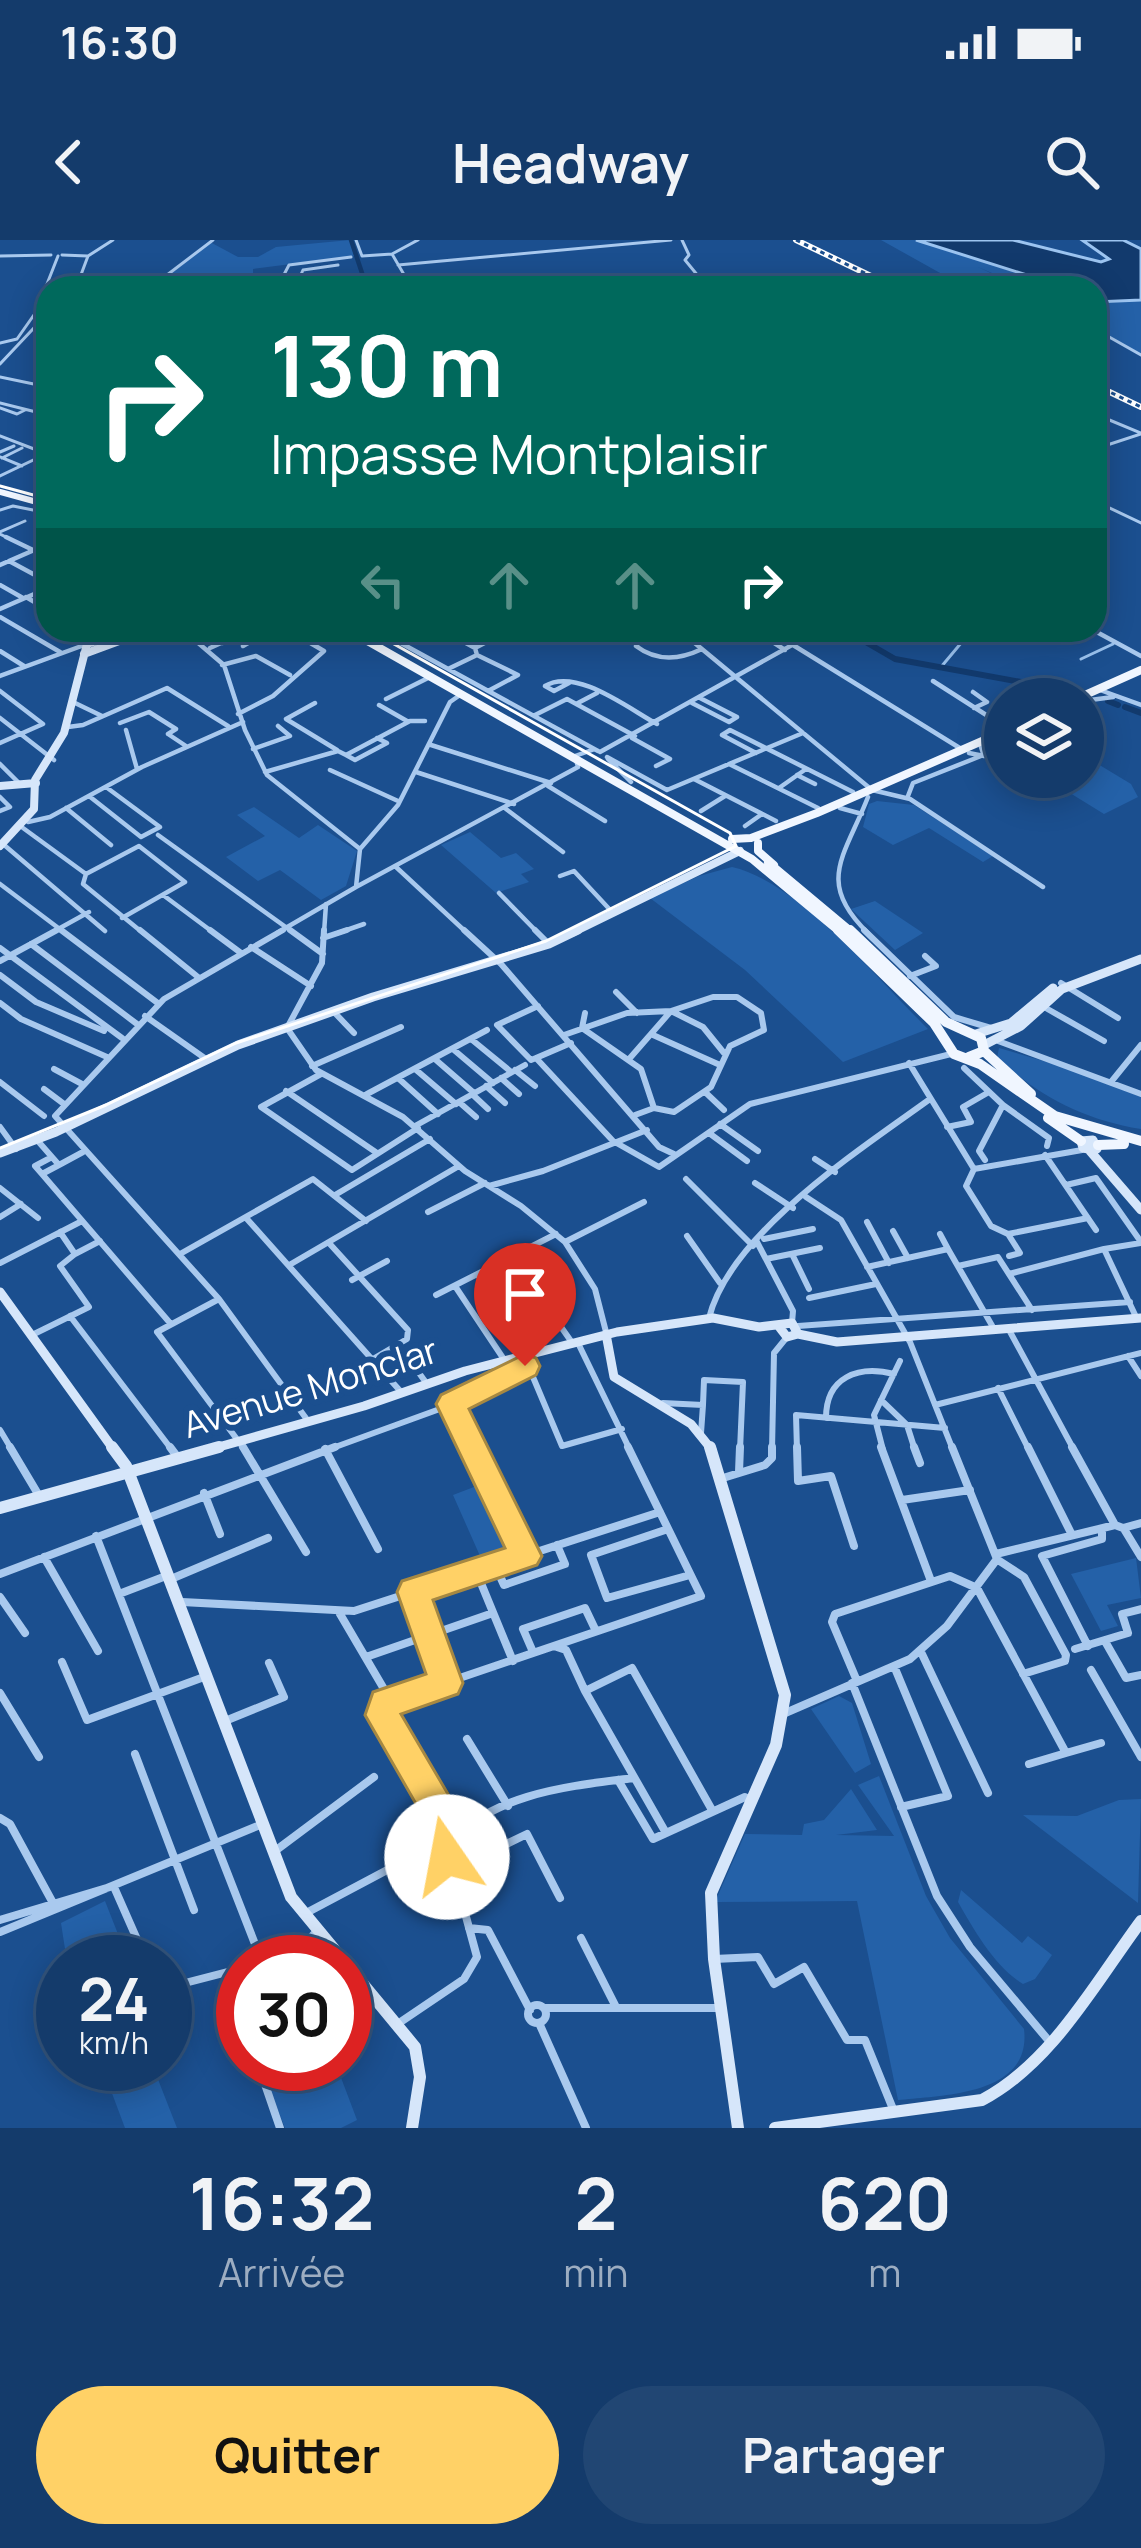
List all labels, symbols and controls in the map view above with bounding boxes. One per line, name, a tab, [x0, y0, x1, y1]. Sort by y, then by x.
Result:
text: 16:30	[60, 11, 179, 73]
text: Headway	[452, 125, 689, 199]
icon: back	[36, 129, 102, 195]
icon: search	[1039, 129, 1105, 195]
text: 130 m	[270, 307, 503, 422]
icon: right	[72, 324, 228, 480]
text: Impasse Montplaisir	[270, 416, 768, 490]
icon: left	[350, 552, 416, 618]
icon: ahead	[476, 552, 542, 618]
icon: ahead	[602, 552, 668, 618]
icon: right	[728, 552, 794, 618]
map controls	[984, 678, 1104, 798]
button: layers	[984, 678, 1104, 798]
pin	[474, 1243, 576, 1366]
icon: arrive	[492, 1261, 558, 1327]
street label: Avenue Monclar	[177, 1325, 443, 1449]
position arrow	[384, 1794, 510, 1920]
speed limit sign: 30	[216, 1935, 372, 2091]
text: 24	[78, 1957, 150, 2039]
text: km/h	[79, 2022, 149, 2063]
text: 16:32	[189, 2153, 374, 2252]
text: 2	[574, 2153, 617, 2252]
text: 620	[817, 2153, 952, 2252]
text: Arrivée	[218, 2245, 345, 2299]
text: min	[563, 2245, 629, 2299]
text: m	[868, 2245, 901, 2299]
button: Quitter	[36, 2386, 559, 2524]
button: Partager	[583, 2386, 1105, 2524]

